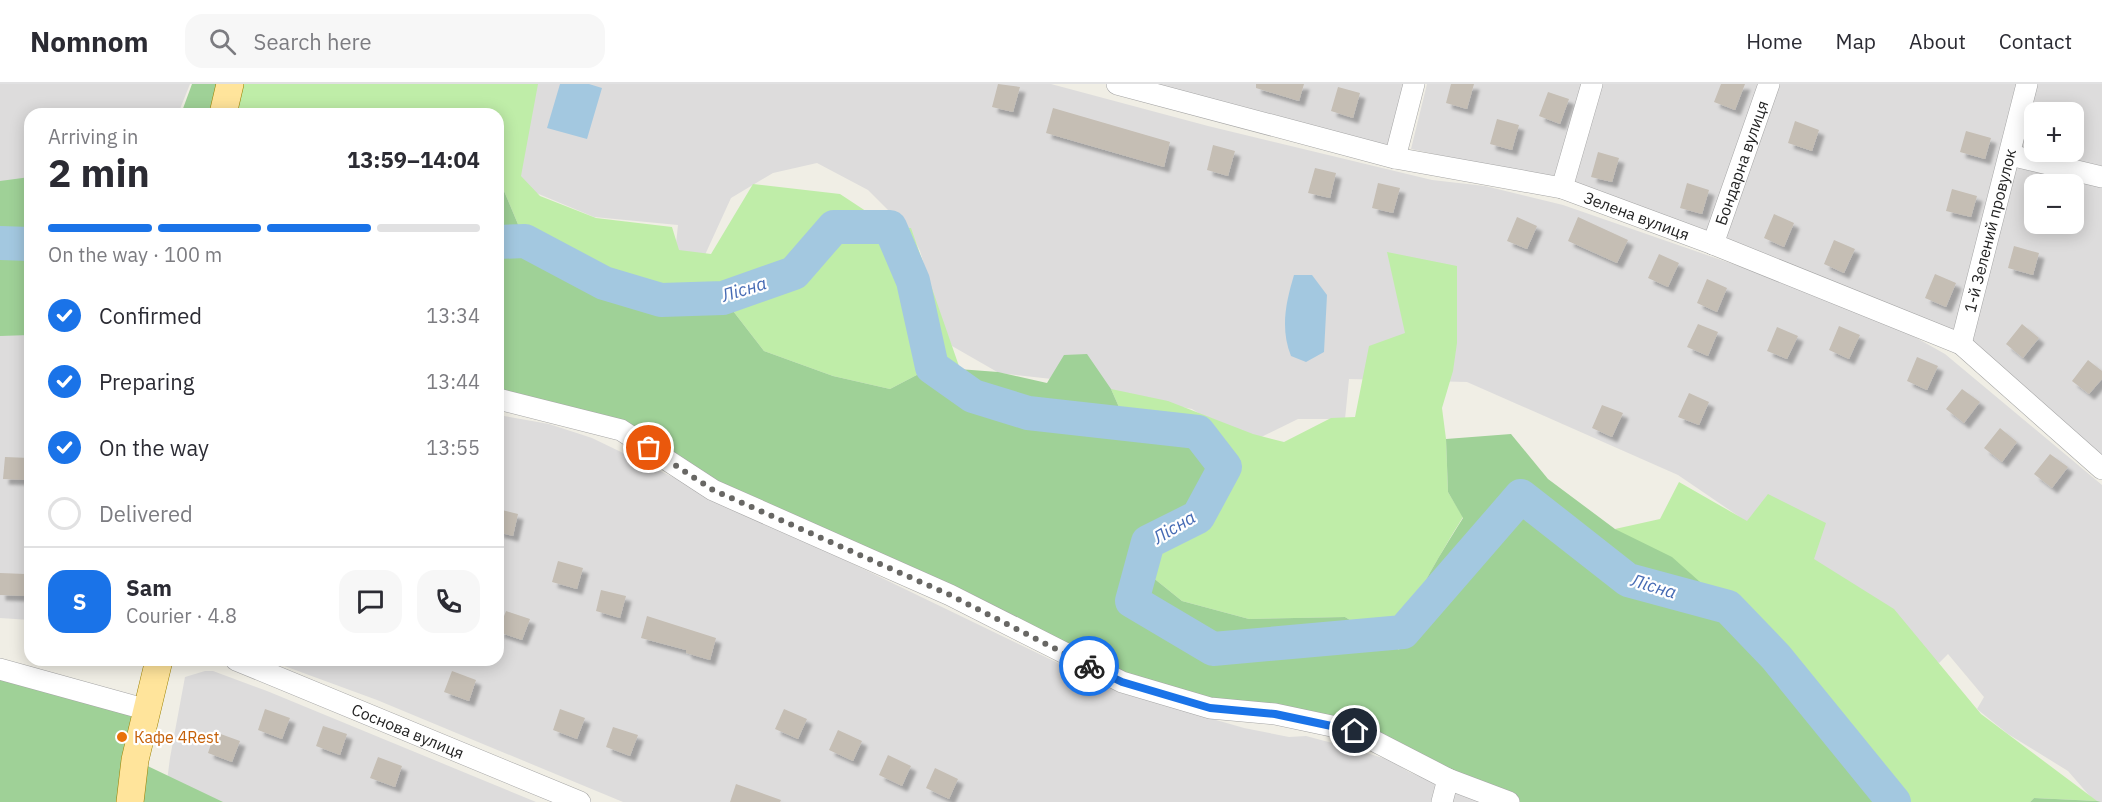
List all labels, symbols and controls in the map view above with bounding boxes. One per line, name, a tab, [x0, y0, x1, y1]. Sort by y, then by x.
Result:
search box	[185, 14, 605, 68]
text: Nomnom	[30, 23, 149, 60]
icon: search	[206, 25, 239, 58]
text: Search here	[254, 27, 372, 56]
text: Home	[1746, 27, 1803, 55]
text: Map	[1836, 27, 1876, 55]
text: About	[1909, 27, 1966, 55]
text: Contact	[1999, 27, 2072, 55]
street label: Бондарна вулиця	[1710, 98, 1772, 228]
map controls	[2024, 102, 2084, 234]
button: +	[2024, 102, 2084, 162]
text: Arriving in	[48, 123, 138, 150]
text: 13:59–14:04	[347, 145, 480, 174]
street label: 1-й Зелений провулок	[1959, 146, 2020, 315]
text: 2 min	[48, 147, 150, 198]
button: −	[2024, 174, 2084, 234]
street label: Зелена вулиця	[1581, 187, 1692, 244]
text: On the way · 100 m	[48, 241, 222, 268]
water label: Лісна	[718, 271, 769, 307]
icon: check	[48, 299, 81, 332]
text: Confirmed	[99, 301, 202, 330]
text: 13:34	[426, 302, 480, 329]
icon: check	[48, 365, 81, 398]
text: Preparing	[99, 367, 194, 396]
text: 13:44	[426, 368, 480, 395]
pin	[623, 422, 674, 473]
icon: check	[48, 431, 81, 464]
icon: bag	[632, 431, 665, 464]
text: On the way	[99, 433, 209, 462]
text: 13:55	[426, 434, 480, 461]
text: Delivered	[99, 499, 193, 528]
water label: Лісна	[1148, 505, 1200, 549]
water label: Лісна	[1628, 568, 1679, 604]
button: chat	[339, 570, 402, 633]
button: phone	[417, 570, 480, 633]
text: Sam	[126, 573, 172, 602]
text: S	[73, 587, 86, 616]
text: Courier · 4.8	[126, 602, 237, 629]
courier	[1059, 636, 1119, 696]
icon: bike	[1073, 650, 1106, 683]
street label: Соснова вулиця	[349, 699, 467, 763]
pin	[1329, 705, 1380, 756]
icon: home	[1338, 714, 1371, 747]
place label: Кафе 4Rest	[134, 727, 219, 747]
marker: Кафе 4Rest	[115, 730, 129, 744]

